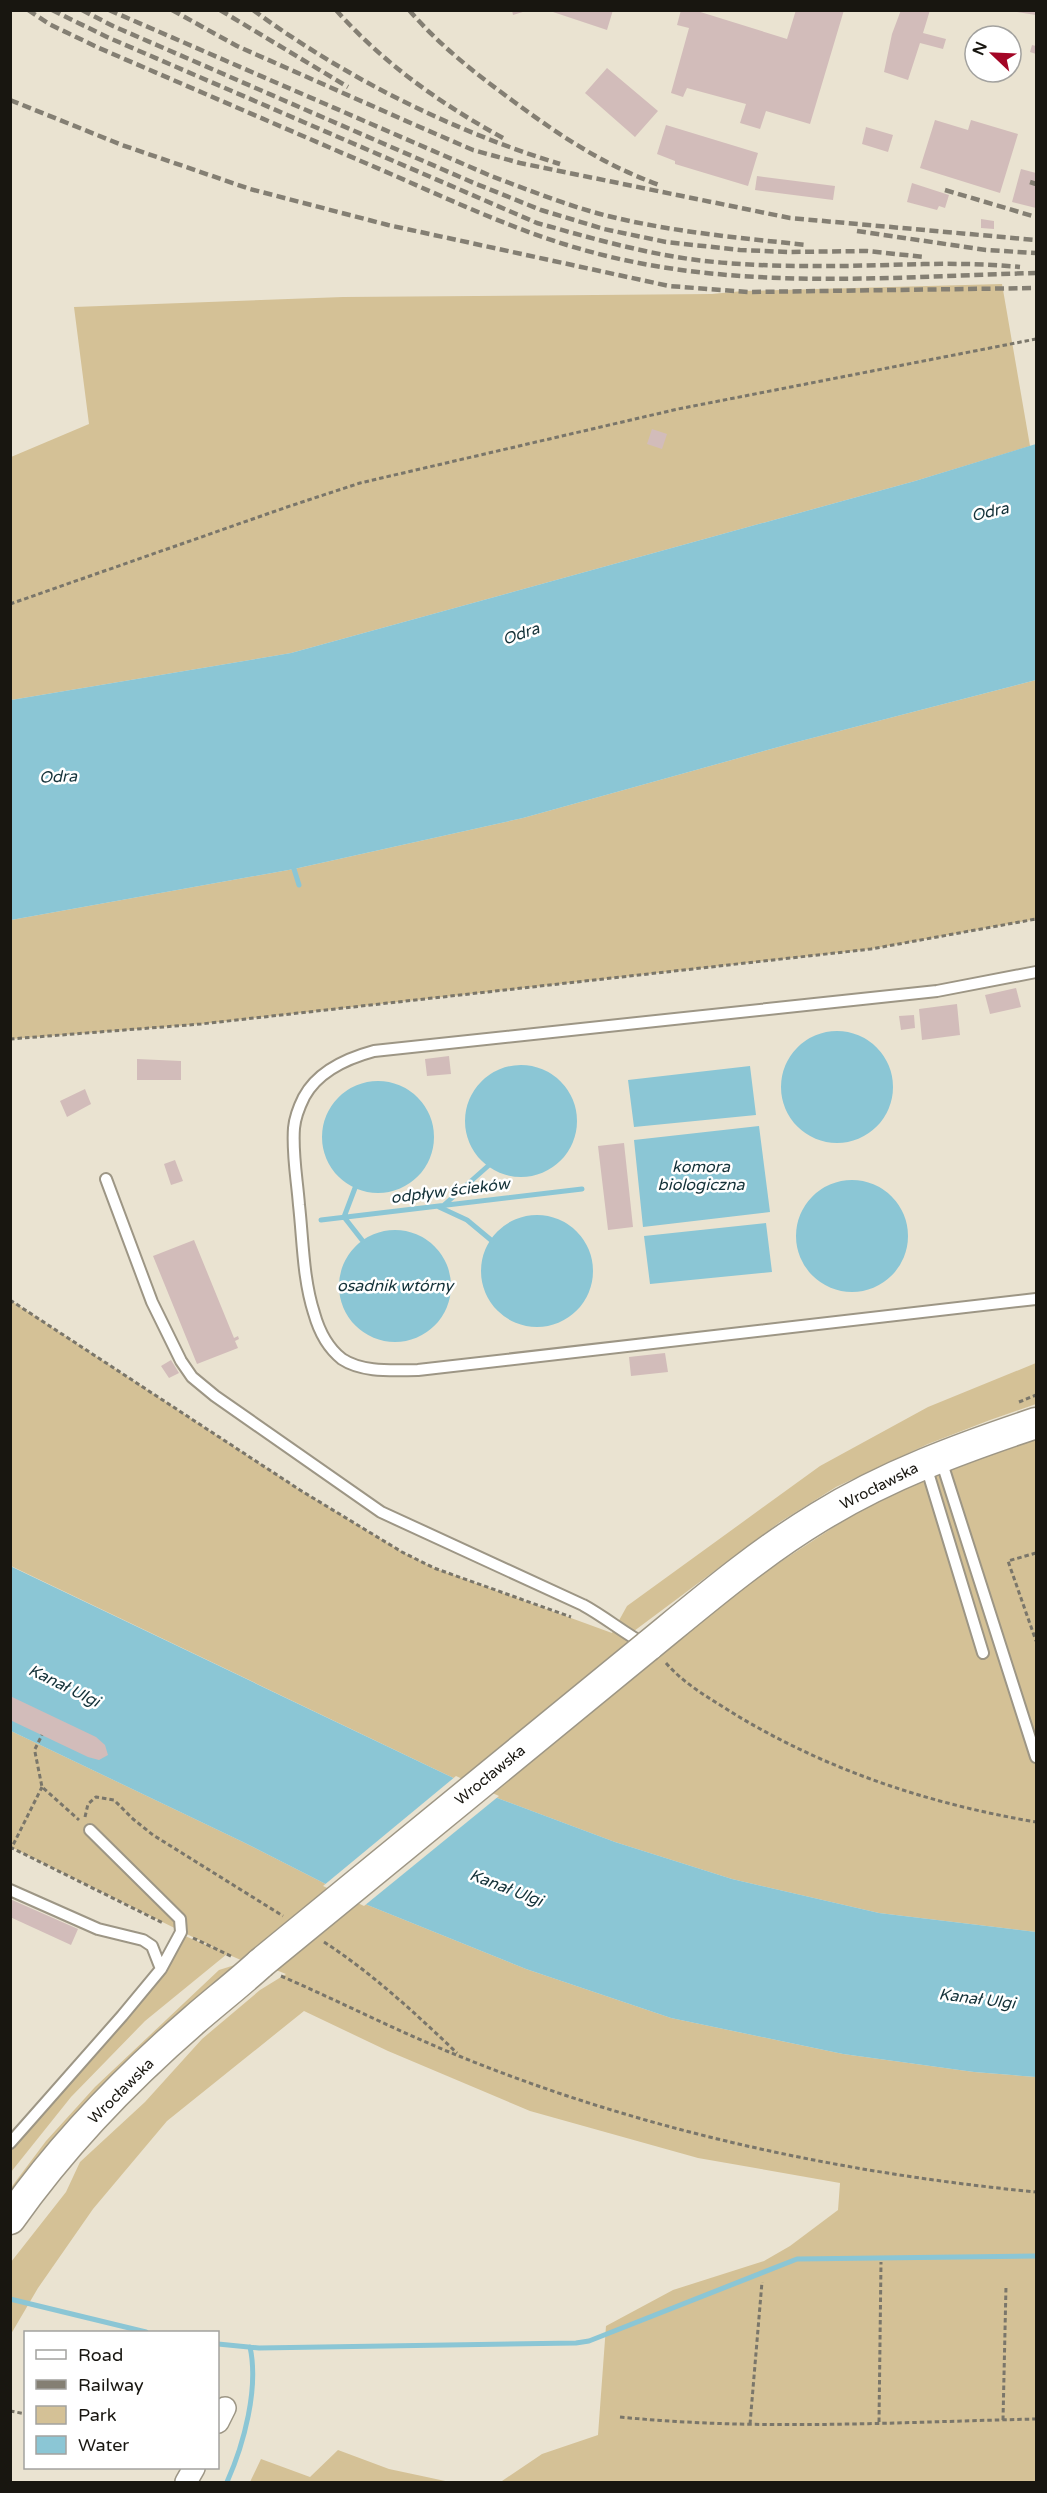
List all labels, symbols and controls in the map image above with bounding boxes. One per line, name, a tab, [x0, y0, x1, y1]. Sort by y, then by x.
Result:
north arrow	[963, 24, 1023, 84]
text: N	[968, 39, 992, 58]
water label: Odra	[969, 498, 1012, 526]
water label: Odra	[500, 618, 543, 650]
water label: Odra	[39, 766, 78, 788]
water label: komora biologiczna	[658, 1157, 745, 1195]
water label: odpływ ścieków	[389, 1174, 513, 1208]
water label: osadnik wtórny	[337, 1276, 455, 1296]
street label: Wrocławska	[837, 1459, 921, 1513]
water label: Kanał Ulgi	[25, 1660, 105, 1713]
street label: Wrocławska	[451, 1741, 529, 1809]
water label: Kanał Ulgi	[467, 1865, 547, 1912]
water label: Kanał Ulgi	[938, 1984, 1018, 2014]
street label: Wrocławska	[84, 2054, 158, 2128]
legend	[24, 2331, 219, 2469]
text: Road	[78, 2344, 123, 2366]
text: Railway	[78, 2374, 144, 2396]
text: Park	[78, 2404, 117, 2426]
text: Water	[78, 2434, 129, 2456]

